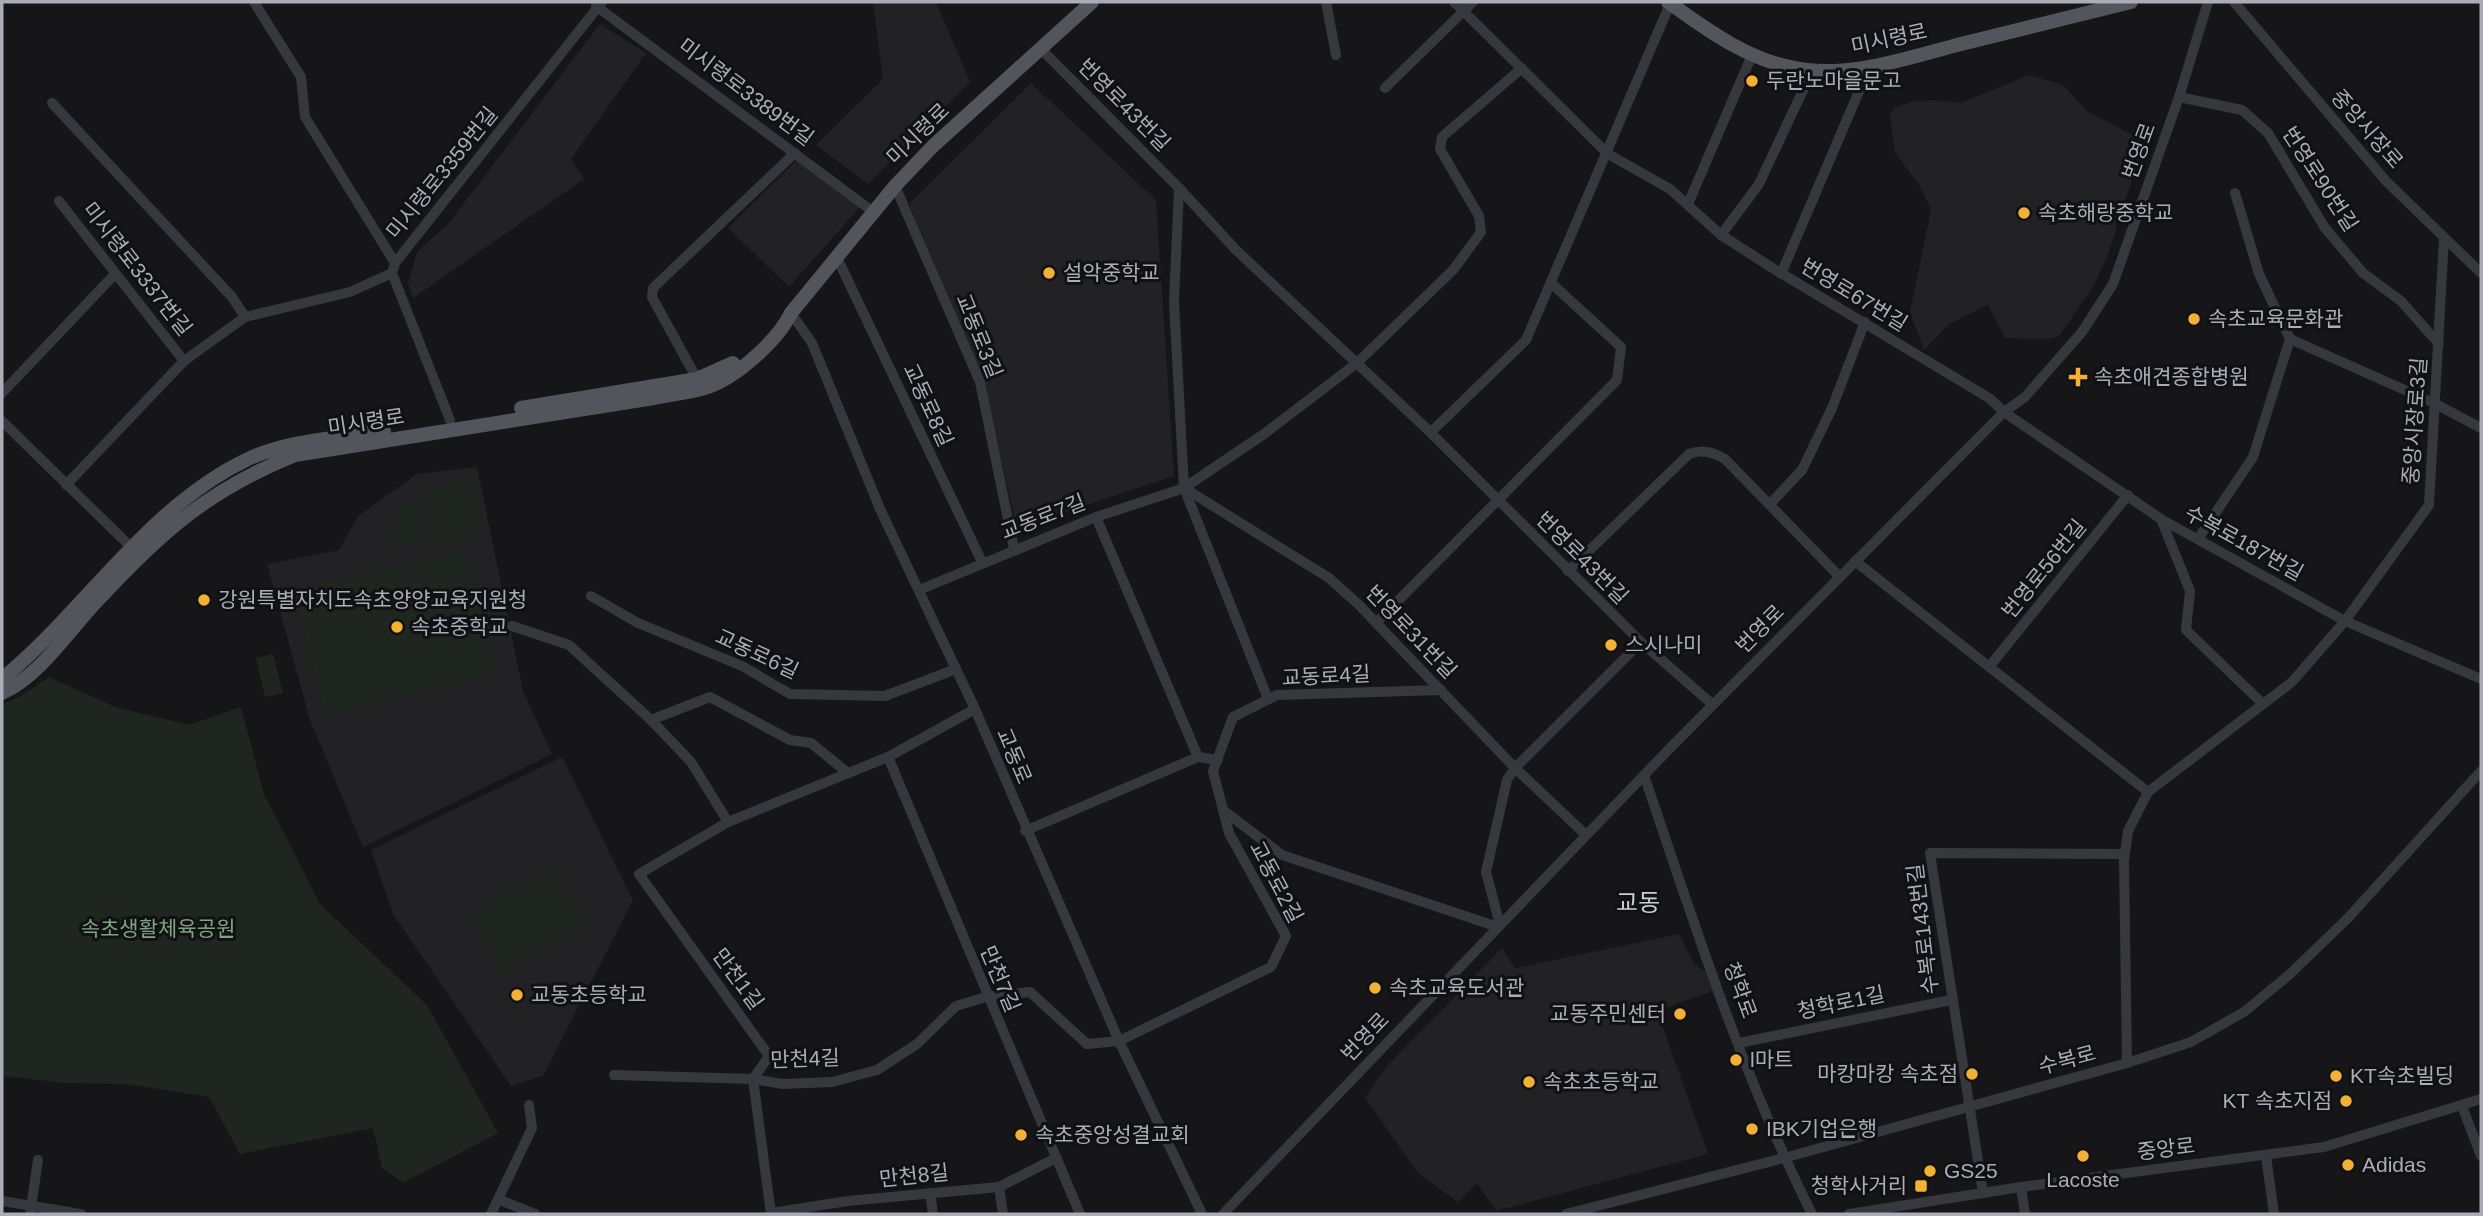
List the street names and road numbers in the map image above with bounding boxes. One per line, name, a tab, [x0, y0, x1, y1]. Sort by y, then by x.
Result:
street label: 미시령로	[1849, 19, 1929, 58]
street label: 미시령로3389번길	[674, 33, 818, 150]
street label: 번영로43번길	[1074, 54, 1175, 155]
street label: 중앙시장로	[2327, 85, 2408, 173]
street label: 미시령로	[882, 99, 953, 169]
street label: 미시령로3359번길	[381, 102, 502, 243]
street label: 번영로	[2118, 120, 2159, 182]
street label: 번영로90번길	[2278, 122, 2363, 235]
street label: 미시령로3337번길	[78, 198, 197, 340]
street label: 번영로67번길	[1797, 254, 1912, 335]
street label: 교동로3길	[952, 290, 1007, 381]
street label: 중앙시장로3길	[2399, 357, 2430, 485]
street label: 교동로8길	[899, 360, 958, 450]
street label: 미시령로	[326, 404, 406, 439]
street label: 교동로7길	[997, 490, 1088, 543]
street label: 수복로187번길	[2181, 501, 2307, 585]
street label: 번영로43번길	[1532, 507, 1633, 608]
street label: 번영로56번길	[1997, 515, 2090, 623]
street label: 번영로31번길	[1361, 581, 1461, 683]
street label: 번영로	[1731, 600, 1788, 657]
street label: 교동로6길	[712, 624, 802, 683]
street label: 교동로4길	[1281, 662, 1371, 689]
street label: 교동로	[993, 725, 1036, 787]
street label: 교동로2길	[1245, 837, 1307, 926]
street label: 수복로143번길	[1903, 862, 1942, 996]
street label: 만천7길	[976, 942, 1025, 1015]
street label: 만천1길	[709, 944, 768, 1014]
street label: 청학로	[1720, 959, 1761, 1021]
street label: 청학로1길	[1795, 982, 1887, 1023]
street label: 번영로	[1336, 1008, 1393, 1065]
street label: 수복로	[2036, 1041, 2098, 1078]
street label: 만천4길	[770, 1046, 840, 1071]
street label: 중앙로	[2136, 1134, 2196, 1163]
street label: 만천8길	[878, 1160, 950, 1191]

